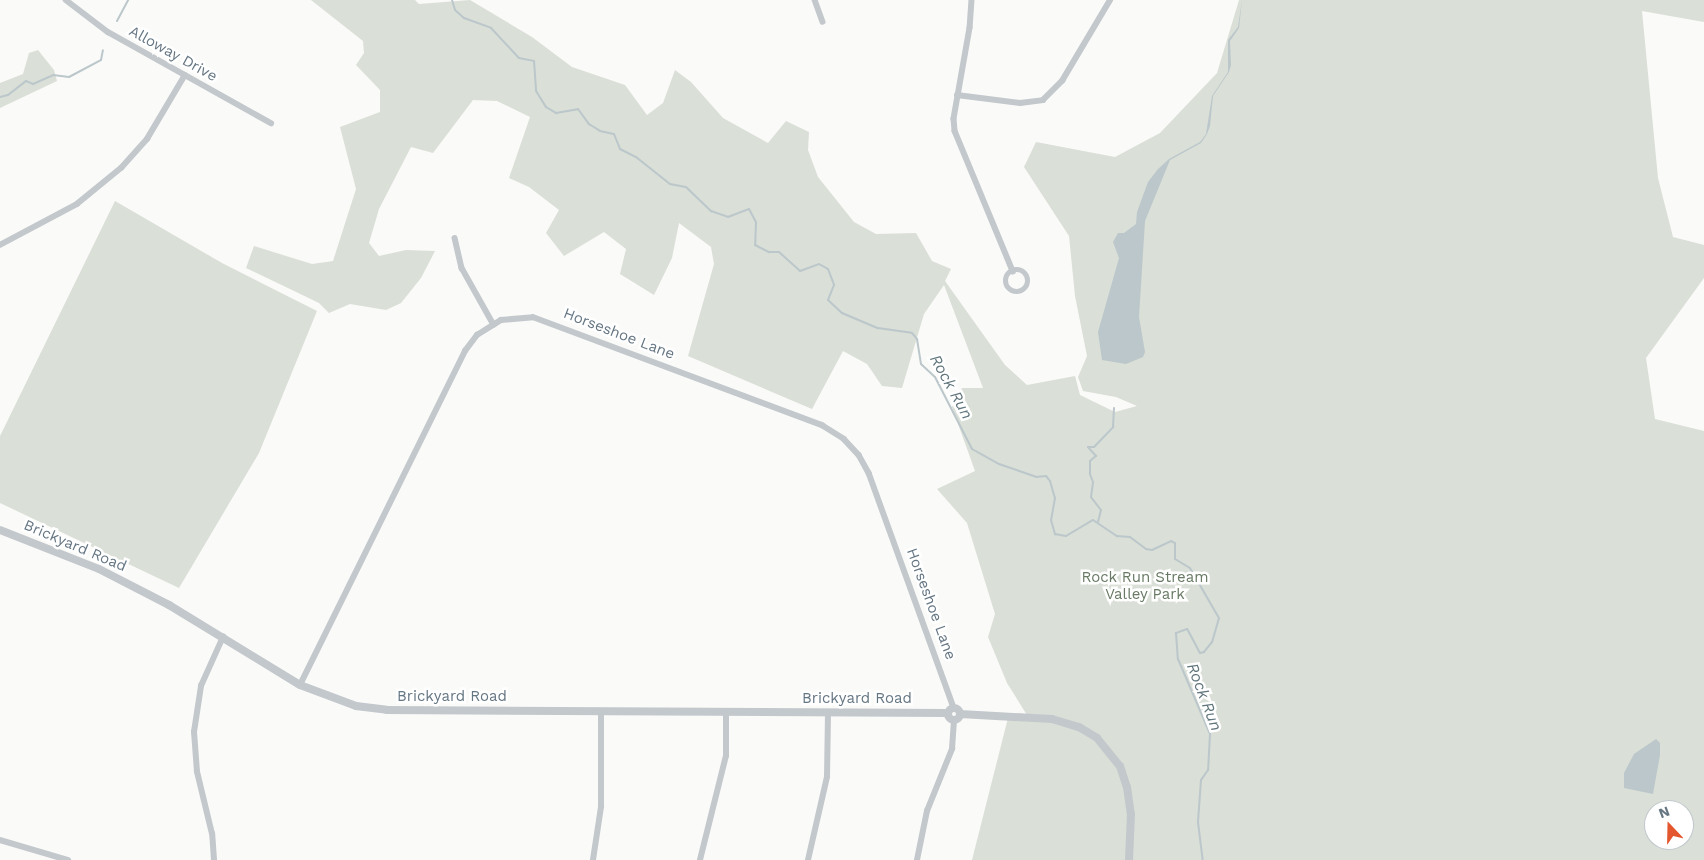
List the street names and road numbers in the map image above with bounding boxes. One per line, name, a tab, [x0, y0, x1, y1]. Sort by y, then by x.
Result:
street label: Alloway Drive	[126, 22, 220, 86]
street label: Horseshoe Lane	[561, 305, 677, 363]
street label: Brickyard Road	[21, 516, 129, 576]
street label: Horseshoe Lane	[902, 546, 960, 662]
street label: Brickyard Road	[397, 688, 507, 706]
street label: Brickyard Road	[802, 690, 912, 708]

